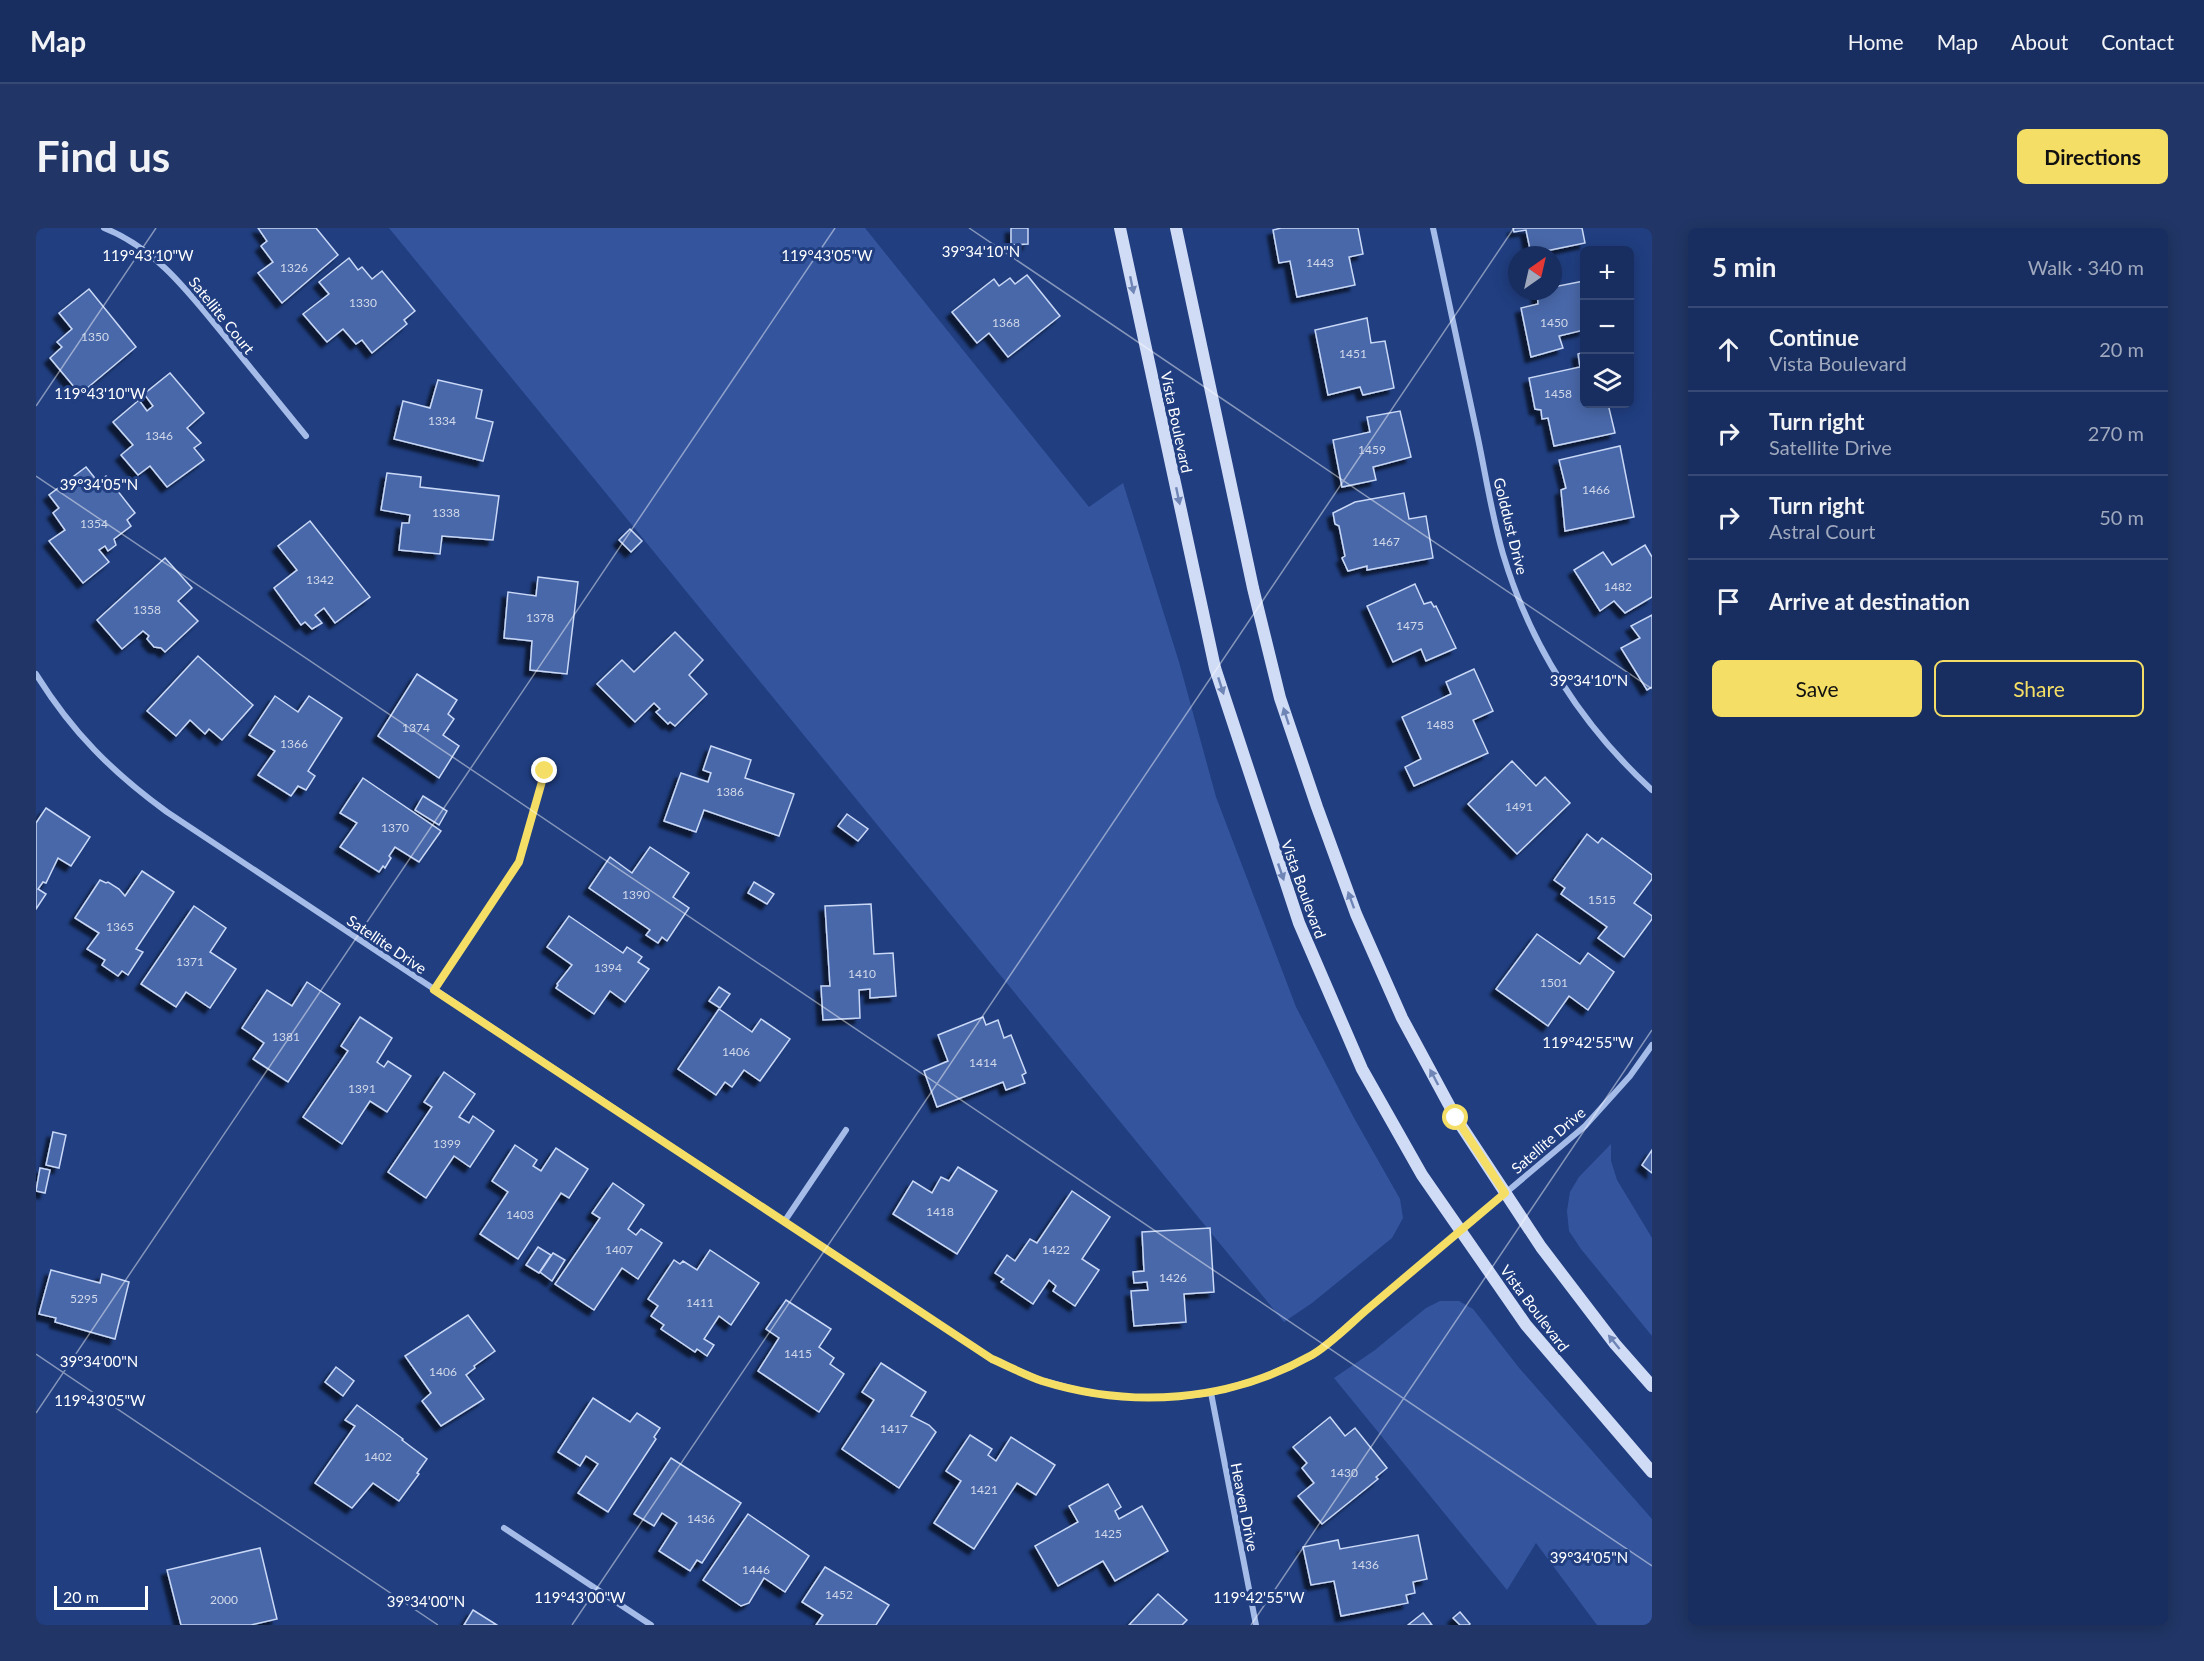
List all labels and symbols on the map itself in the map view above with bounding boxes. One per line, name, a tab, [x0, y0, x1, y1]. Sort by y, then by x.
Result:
text: 39°34'10"N	[942, 242, 1020, 260]
text: 119°43'10"W	[102, 246, 194, 264]
text: 119°43'05"W	[781, 246, 873, 264]
north arrow	[1508, 246, 1562, 300]
house number: 1443	[1306, 255, 1334, 270]
house number: 1326	[280, 260, 308, 275]
street label: Satellite Court	[185, 273, 259, 358]
one-way arrow	[1128, 276, 1138, 294]
house number: 1330	[349, 295, 377, 310]
house number: 1368	[992, 315, 1020, 330]
house number: 1450	[1540, 315, 1568, 330]
house number: 1350	[81, 329, 109, 344]
house number: 1451	[1339, 346, 1367, 361]
street label: Vista Boulevard	[1157, 370, 1197, 474]
text: 119°43'10"W	[54, 384, 146, 402]
house number: 1458	[1544, 386, 1572, 401]
house number: 1334	[428, 413, 456, 428]
house number: 1346	[145, 428, 173, 443]
house number: 1459	[1358, 442, 1386, 457]
text: 39°34'05"N	[60, 475, 138, 493]
street label: Golddust Drive	[1490, 476, 1532, 577]
house number: 1466	[1582, 482, 1610, 497]
one-way arrow	[1174, 487, 1183, 506]
house number: 1338	[432, 505, 460, 520]
house number: 1354	[80, 516, 108, 531]
house number: 1467	[1372, 534, 1400, 549]
house number: 1342	[306, 572, 334, 587]
house number: 1482	[1604, 579, 1632, 594]
house number: 1358	[133, 602, 161, 617]
house number: 1378	[526, 610, 554, 625]
house number: 1475	[1396, 618, 1424, 633]
text: 39°34'10"N	[1550, 671, 1628, 689]
one-way arrow	[1217, 678, 1226, 696]
one-way arrow	[1281, 707, 1291, 725]
house number: 1483	[1426, 717, 1454, 732]
house number: 1374	[402, 720, 430, 735]
house number: 1366	[280, 736, 308, 751]
route end	[531, 757, 557, 783]
house number: 1386	[716, 784, 744, 799]
house number: 1491	[1505, 799, 1533, 814]
house number: 1370	[381, 820, 409, 835]
street label: Vista Boulevard	[1278, 837, 1330, 941]
one-way arrow	[1277, 863, 1287, 881]
house number: 1390	[622, 887, 650, 902]
one-way arrow	[1346, 891, 1356, 909]
house number: 1515	[1588, 892, 1616, 907]
street label: Satellite Drive	[344, 911, 430, 977]
house number: 1365	[106, 919, 134, 934]
house number: 1371	[176, 954, 204, 969]
house number: 1394	[594, 960, 622, 975]
house number: 1410	[848, 966, 876, 981]
house number: 1501	[1540, 975, 1568, 990]
house number: 1381	[272, 1029, 300, 1044]
text: 119°42'55"W	[1542, 1033, 1634, 1051]
house number: 1406	[722, 1044, 750, 1059]
house number: 1414	[969, 1055, 997, 1070]
one-way arrow	[1429, 1068, 1439, 1085]
house number: 1391	[348, 1081, 376, 1096]
street label: Satellite Drive	[1507, 1103, 1589, 1177]
route start	[1442, 1104, 1468, 1130]
house number: 1399	[433, 1136, 461, 1151]
house number: 1418	[926, 1204, 954, 1219]
house number: 1403	[506, 1207, 534, 1222]
house number: 1407	[605, 1242, 633, 1257]
house number: 1422	[1042, 1242, 1070, 1257]
street label: Vista Boulevard	[1497, 1261, 1573, 1355]
house number: 1426	[1159, 1270, 1187, 1285]
house number: 5295	[70, 1291, 98, 1306]
house number: 1411	[686, 1295, 714, 1310]
one-way arrow	[1608, 1335, 1621, 1350]
house number: 1415	[784, 1346, 812, 1361]
text: 39°34'00"N	[60, 1352, 138, 1370]
house number: 1406	[429, 1364, 457, 1379]
text: 119°43'05"W	[54, 1391, 146, 1409]
house number: 1417	[880, 1421, 908, 1436]
house number: 1402	[364, 1449, 392, 1464]
street label: Heaven Drive	[1228, 1461, 1262, 1553]
house number: 1430	[1330, 1465, 1358, 1480]
house number: 1421	[970, 1482, 998, 1497]
house number: 1436	[687, 1511, 715, 1526]
house number: 1425	[1094, 1526, 1122, 1541]
text: 39°34'05"N	[1550, 1548, 1628, 1566]
house number: 1436	[1351, 1557, 1379, 1572]
house number: 1446	[742, 1562, 770, 1577]
scale bar	[54, 1583, 148, 1610]
house number: 1452	[825, 1587, 853, 1602]
text: 119°43'00"W	[534, 1588, 626, 1606]
text: 119°42'55"W	[1213, 1588, 1305, 1606]
house number: 2000	[210, 1592, 238, 1607]
text: 39°34'00"N	[387, 1592, 465, 1610]

